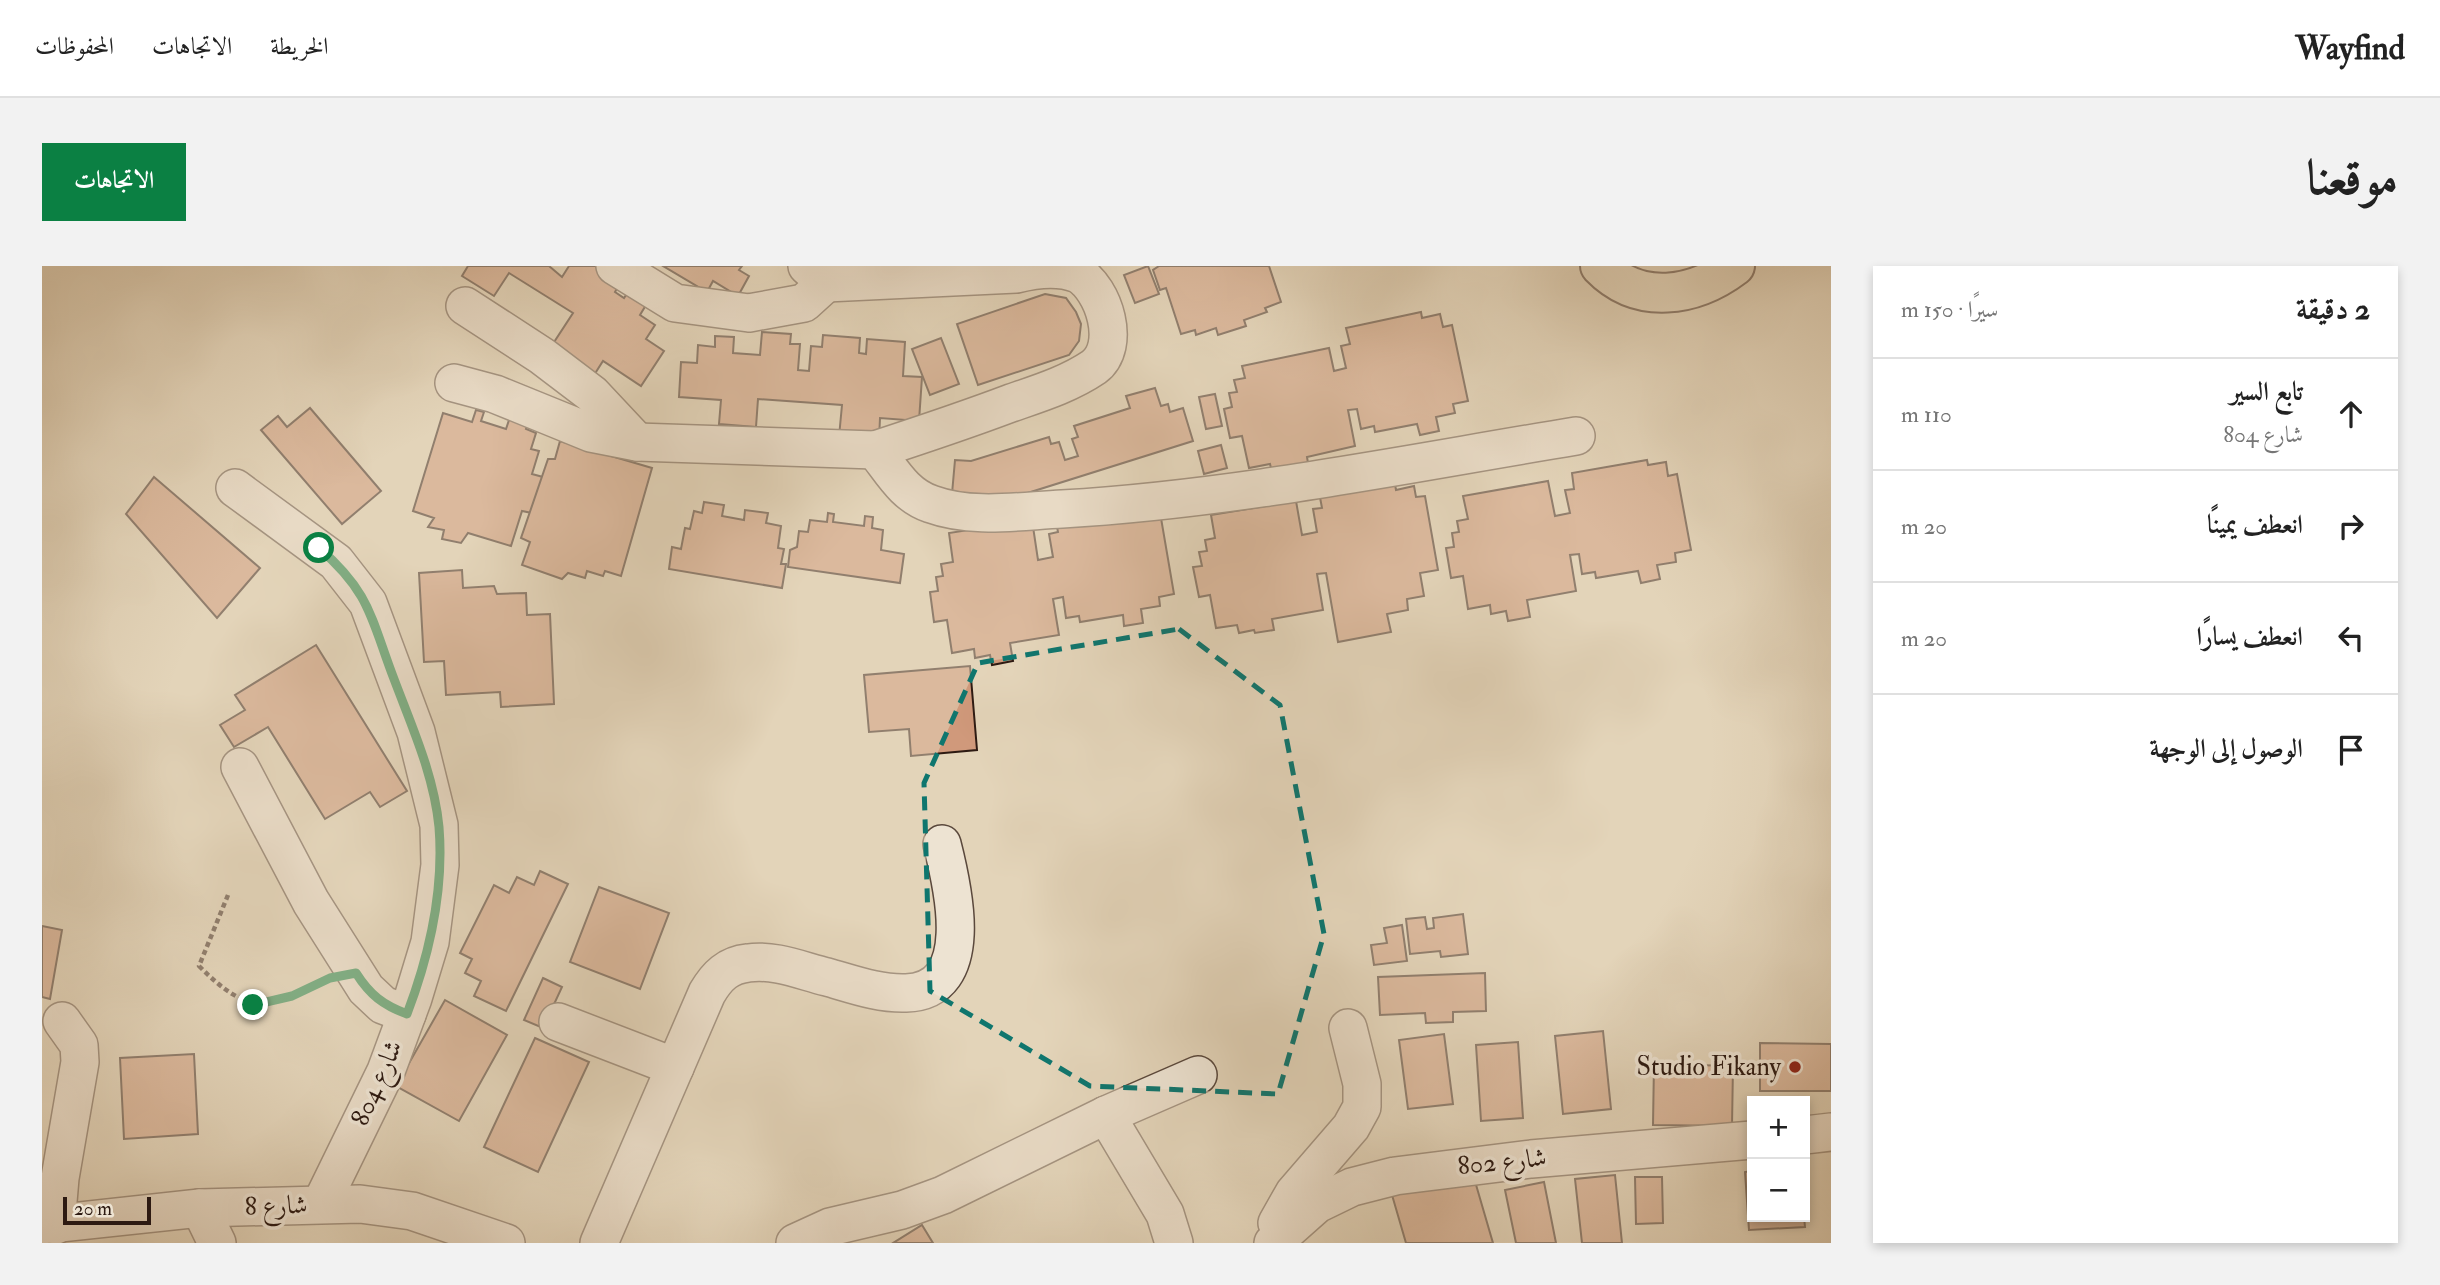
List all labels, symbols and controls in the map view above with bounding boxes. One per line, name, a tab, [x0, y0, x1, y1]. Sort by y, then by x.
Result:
text: Wayfind	[2295, 28, 2405, 69]
text: المحفوظات	[35, 31, 114, 62]
text: الاتجاهات	[152, 31, 232, 62]
text: الخريطة	[270, 31, 329, 62]
button: الاتجاهات	[42, 143, 186, 221]
text: موقعنا	[2306, 148, 2398, 209]
text: 2 دقيقة	[2296, 291, 2370, 328]
text: سيرًا · 150 m	[1901, 295, 1998, 324]
text: تابع السير	[2230, 376, 2303, 408]
icon: ahead	[2332, 395, 2370, 433]
text: 110 m	[1901, 400, 1952, 429]
text: شارع 804	[2223, 420, 2303, 449]
icon: right	[2332, 507, 2370, 545]
text: انعطف يمينًا	[2207, 509, 2303, 541]
text: 20 m	[1901, 512, 1947, 541]
route start	[303, 532, 334, 563]
icon: left	[2332, 619, 2370, 657]
text: انعطف يسارًا	[2197, 621, 2303, 653]
text: 20 m	[1901, 624, 1947, 653]
icon: arrive	[2332, 731, 2370, 769]
text: الوصول إلى الوجهة	[2150, 733, 2303, 765]
route end	[237, 989, 268, 1020]
street label: شارع 804	[344, 1035, 415, 1133]
place label: Studio Fikany	[1637, 1051, 1782, 1083]
marker: Studio Fikany	[1787, 1059, 1803, 1075]
map controls	[1747, 1096, 1810, 1222]
button: +	[1747, 1096, 1810, 1159]
street label: شارع 802	[1456, 1141, 1549, 1188]
button: −	[1747, 1159, 1810, 1222]
street label: شارع 8	[244, 1189, 308, 1228]
scale bar	[63, 1194, 150, 1226]
text: 20 m	[74, 1197, 112, 1221]

